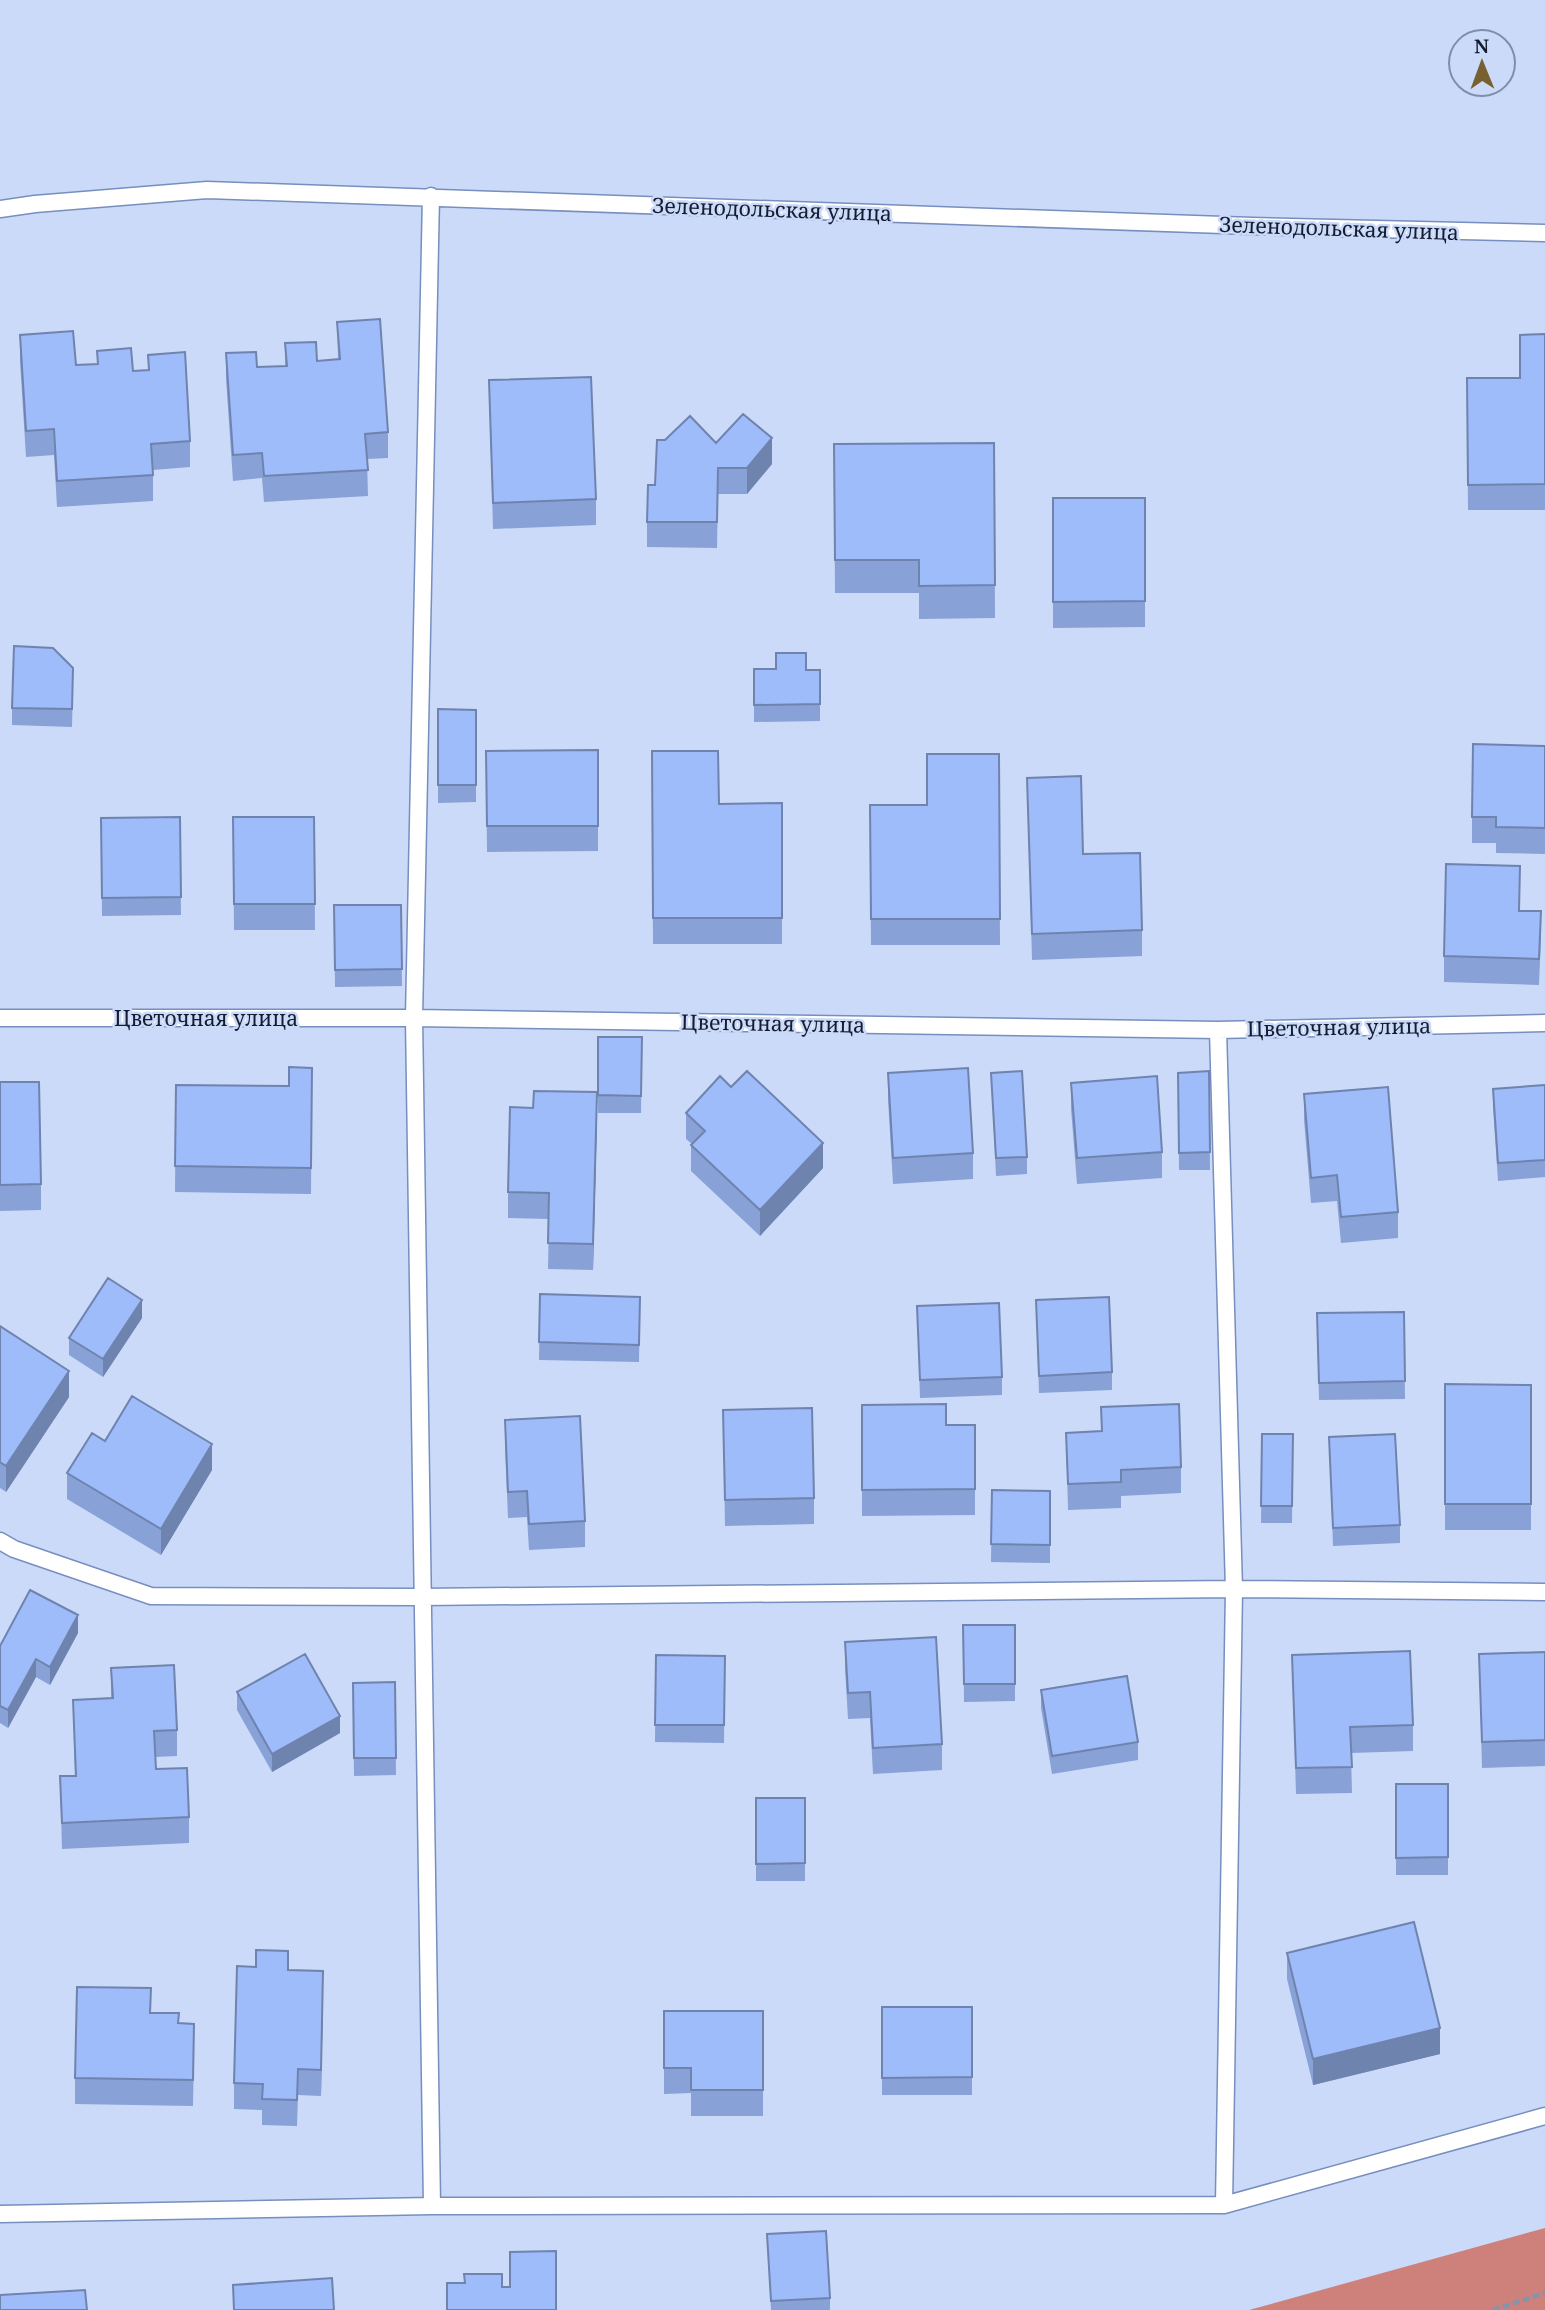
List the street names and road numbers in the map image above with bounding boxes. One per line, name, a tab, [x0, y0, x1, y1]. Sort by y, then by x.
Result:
street label: Зеленодольская улица	[651, 191, 893, 227]
street label: Зеленодольская улица	[1218, 210, 1460, 246]
street label: Цветочная улица	[114, 1004, 298, 1032]
street label: Цветочная улица	[681, 1007, 865, 1039]
street label: Цветочная улица	[1247, 1011, 1431, 1043]

